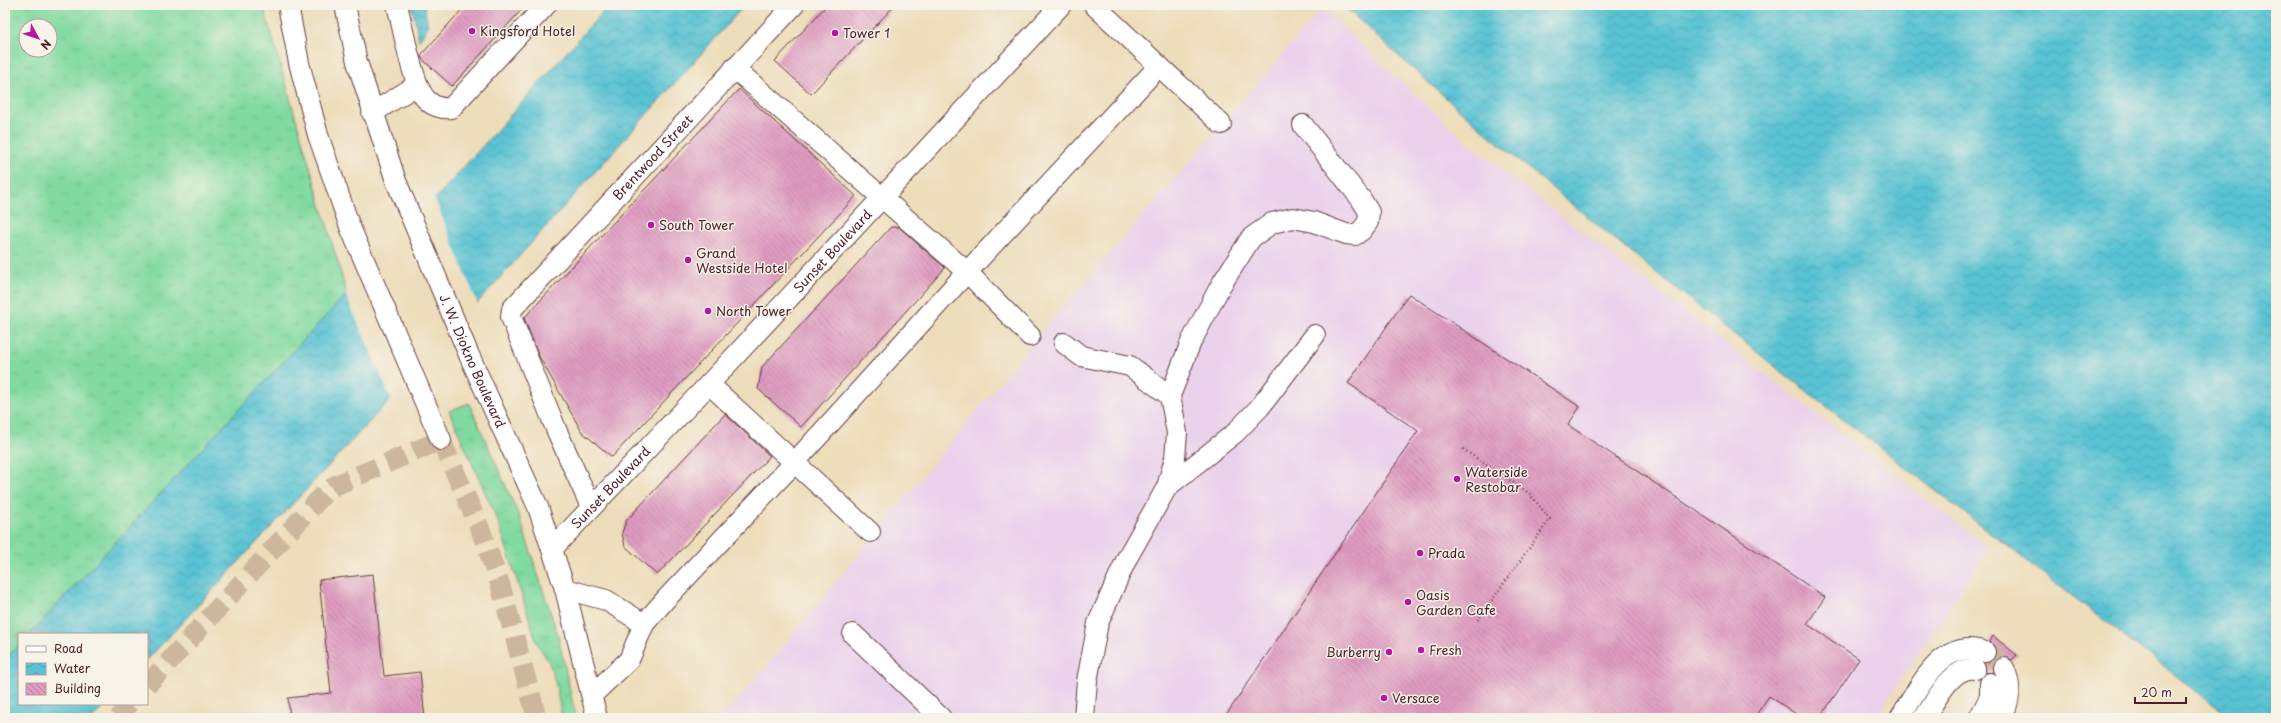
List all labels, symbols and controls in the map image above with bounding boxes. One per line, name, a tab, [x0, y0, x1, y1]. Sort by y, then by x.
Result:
north arrow	[18, 18, 58, 58]
place label: Kingsford Hotel	[480, 21, 575, 40]
place label: Tower 1	[843, 23, 890, 42]
marker: Kingsford Hotel	[467, 26, 477, 36]
marker: Tower 1	[830, 28, 840, 38]
text: N	[37, 36, 55, 54]
street label: Brentwood Street	[608, 110, 697, 204]
street label: Sunset Boulevard	[788, 205, 876, 297]
place label: South Tower	[659, 215, 735, 234]
marker: South Tower	[646, 220, 656, 230]
place label: Grand Westside Hotel	[696, 243, 788, 277]
marker: Grand Westside Hotel	[683, 255, 693, 265]
street label: J. W. Diokno Boulevard	[435, 291, 511, 431]
place label: North Tower	[716, 301, 792, 320]
marker: North Tower	[703, 306, 713, 316]
street label: Sunset Boulevard	[566, 442, 654, 533]
place label: Waterside Restobar	[1465, 462, 1528, 496]
marker: Waterside Restobar	[1452, 474, 1462, 484]
place label: Prada	[1428, 543, 1466, 562]
marker: Prada	[1415, 548, 1425, 558]
place label: Oasis Garden Cafe	[1416, 585, 1496, 619]
marker: Oasis Garden Cafe	[1403, 597, 1413, 607]
legend	[18, 633, 148, 705]
text: Road	[54, 639, 83, 657]
place label: Fresh	[1429, 640, 1462, 659]
place label: Burberry	[1326, 642, 1381, 661]
marker: Fresh	[1416, 645, 1426, 655]
marker: Burberry	[1384, 647, 1394, 657]
text: Water	[54, 659, 91, 677]
text: Building	[54, 679, 101, 697]
scale bar	[2135, 679, 2186, 705]
text: 20 m	[2141, 683, 2172, 701]
place label: Versace	[1392, 688, 1440, 707]
marker: Versace	[1379, 693, 1389, 703]

